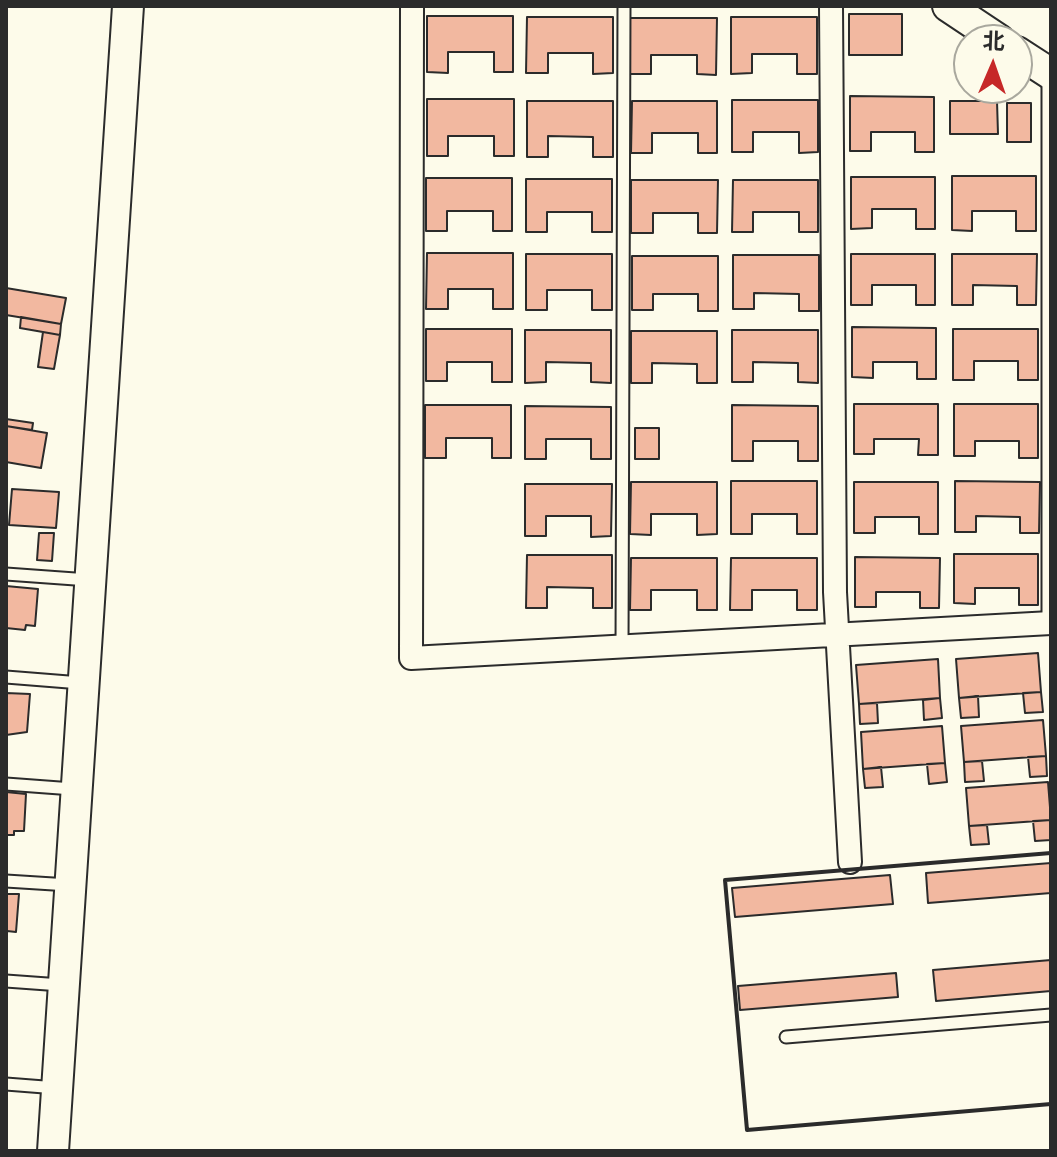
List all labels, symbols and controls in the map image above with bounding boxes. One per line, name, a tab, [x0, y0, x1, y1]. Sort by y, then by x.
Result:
north arrow	[953, 24, 1033, 104]
text: 北	[982, 28, 1005, 55]

